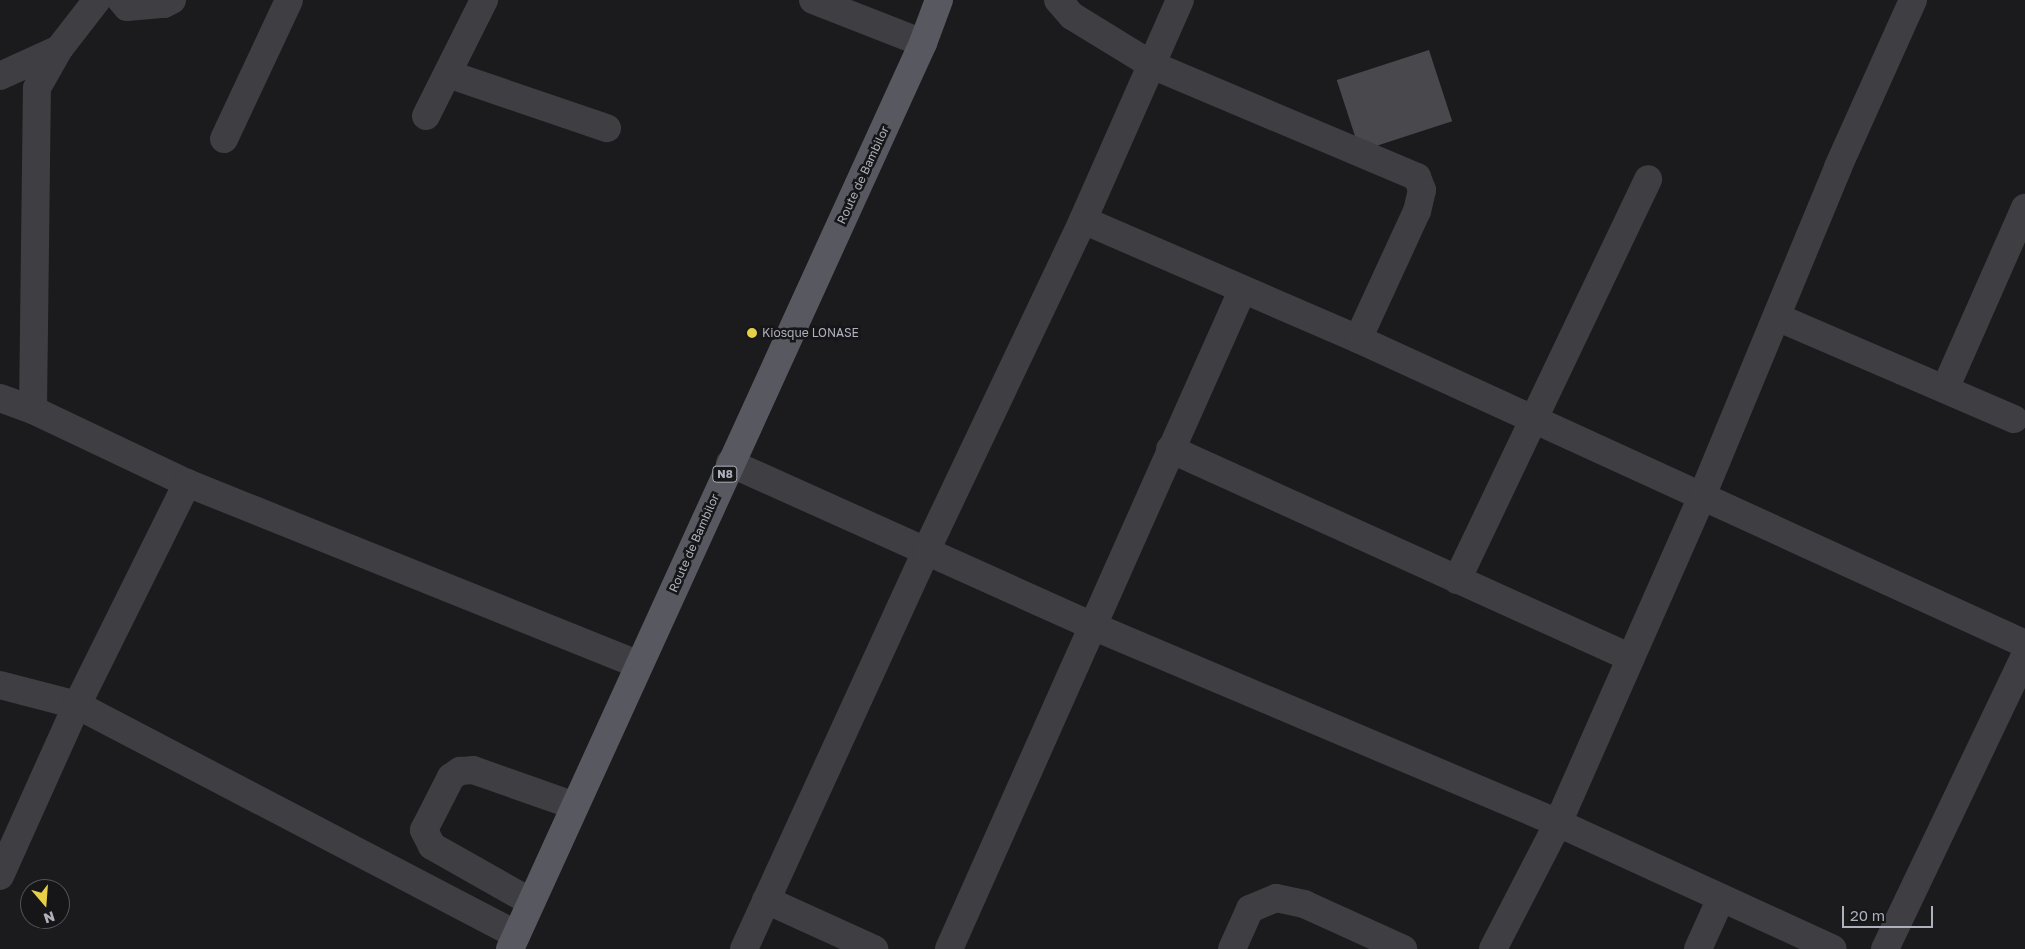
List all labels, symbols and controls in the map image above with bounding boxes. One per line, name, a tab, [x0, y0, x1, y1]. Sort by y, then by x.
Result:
street label: Route de Bambilor	[834, 124, 892, 226]
place label: Kiosque LONASE	[762, 326, 859, 340]
marker: Kiosque LONASE	[746, 327, 758, 339]
road number: N8	[711, 466, 739, 482]
street label: Route de Bambilor	[666, 492, 722, 594]
north arrow	[20, 879, 70, 929]
scale bar	[1845, 896, 1936, 928]
text: 20 m	[1850, 906, 1885, 924]
text: N	[42, 908, 57, 928]

